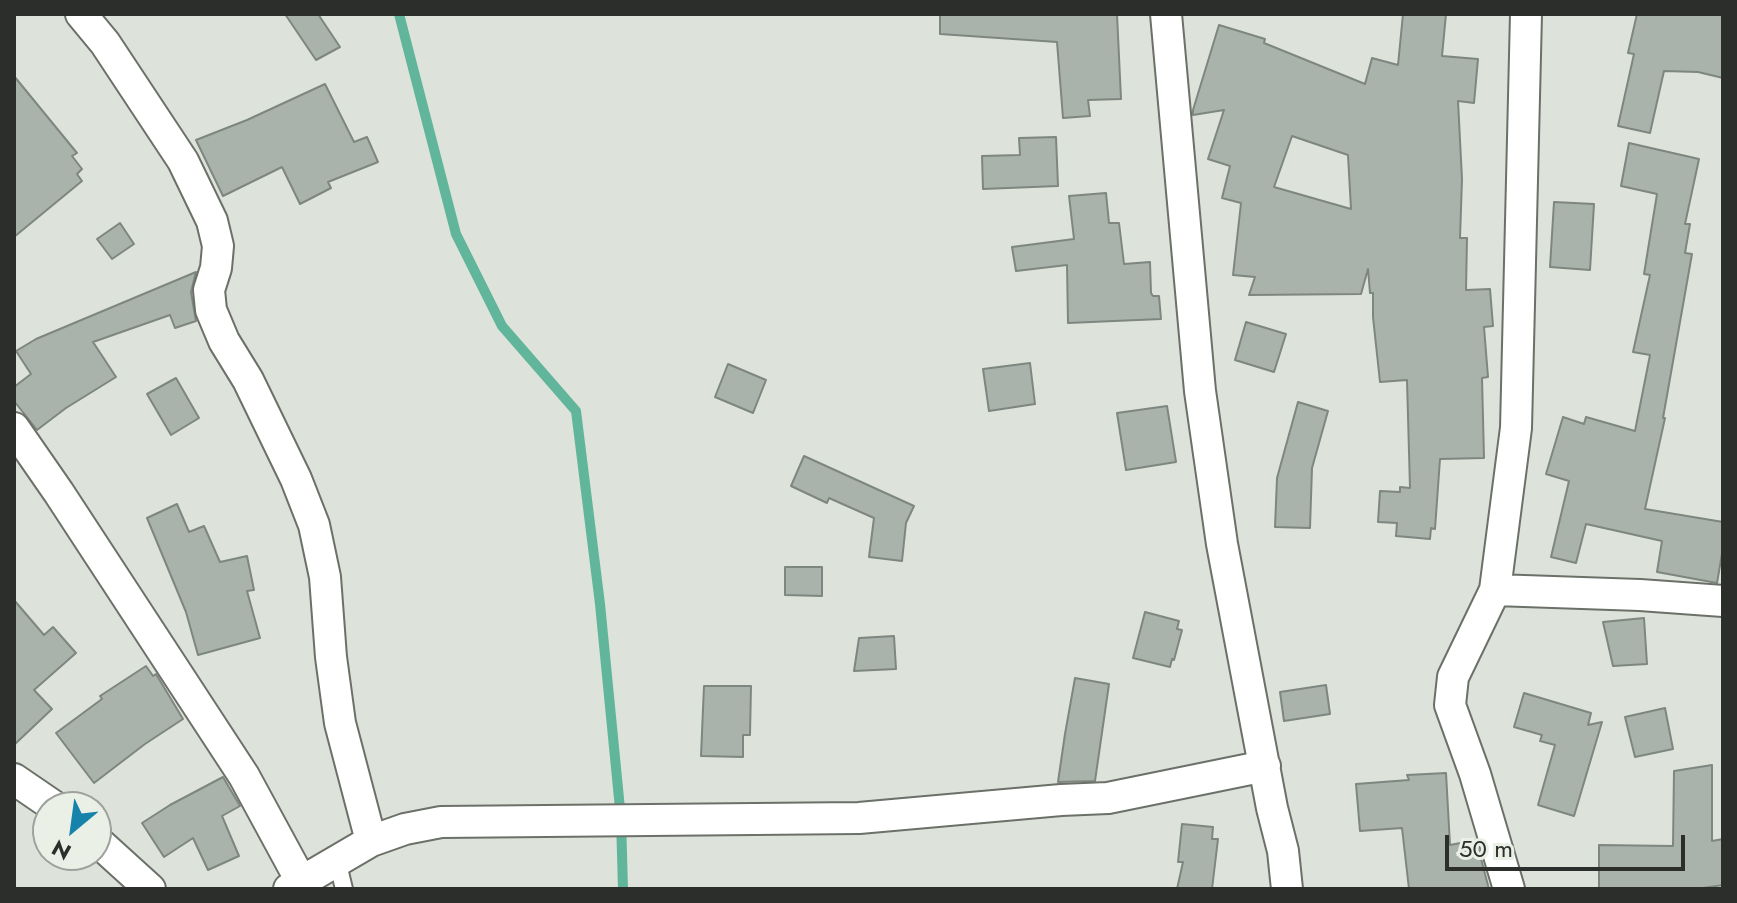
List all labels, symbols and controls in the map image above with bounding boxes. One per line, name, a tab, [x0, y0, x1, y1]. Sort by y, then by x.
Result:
north arrow	[32, 791, 112, 871]
scale bar	[1449, 819, 1689, 869]
text: 50 m	[1459, 831, 1513, 866]
text: N	[46, 832, 77, 868]

